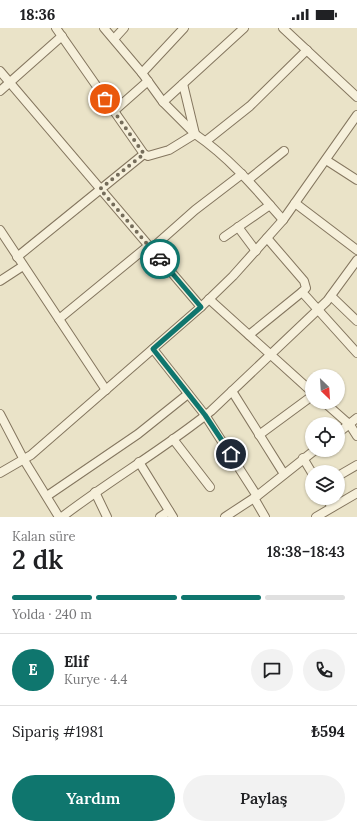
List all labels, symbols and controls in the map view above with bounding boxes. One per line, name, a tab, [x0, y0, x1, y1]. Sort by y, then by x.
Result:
text: 18:36	[20, 5, 55, 24]
pin	[88, 82, 122, 116]
icon: bag	[94, 88, 116, 110]
courier	[140, 239, 180, 279]
icon: car	[149, 248, 171, 270]
north arrow	[305, 369, 345, 409]
map controls	[305, 369, 345, 505]
button: locate	[305, 417, 345, 457]
pin	[214, 437, 248, 471]
icon: home	[220, 443, 242, 465]
button: layers	[305, 465, 345, 505]
text: Kalan süre	[12, 528, 76, 545]
text: 18:38–18:43	[267, 542, 345, 561]
text: 2 dk	[12, 543, 63, 576]
text: Yolda · 240 m	[12, 606, 92, 623]
button: chat	[251, 649, 293, 691]
button: phone	[303, 649, 345, 691]
text: Elif	[64, 652, 88, 671]
text: E	[28, 660, 38, 679]
text: Kurye · 4.4	[64, 671, 128, 688]
text: Sipariş #1981	[12, 722, 104, 741]
text: ₺594	[311, 722, 345, 741]
button: Yardım	[12, 775, 175, 821]
button: Paylaş	[183, 775, 345, 821]

